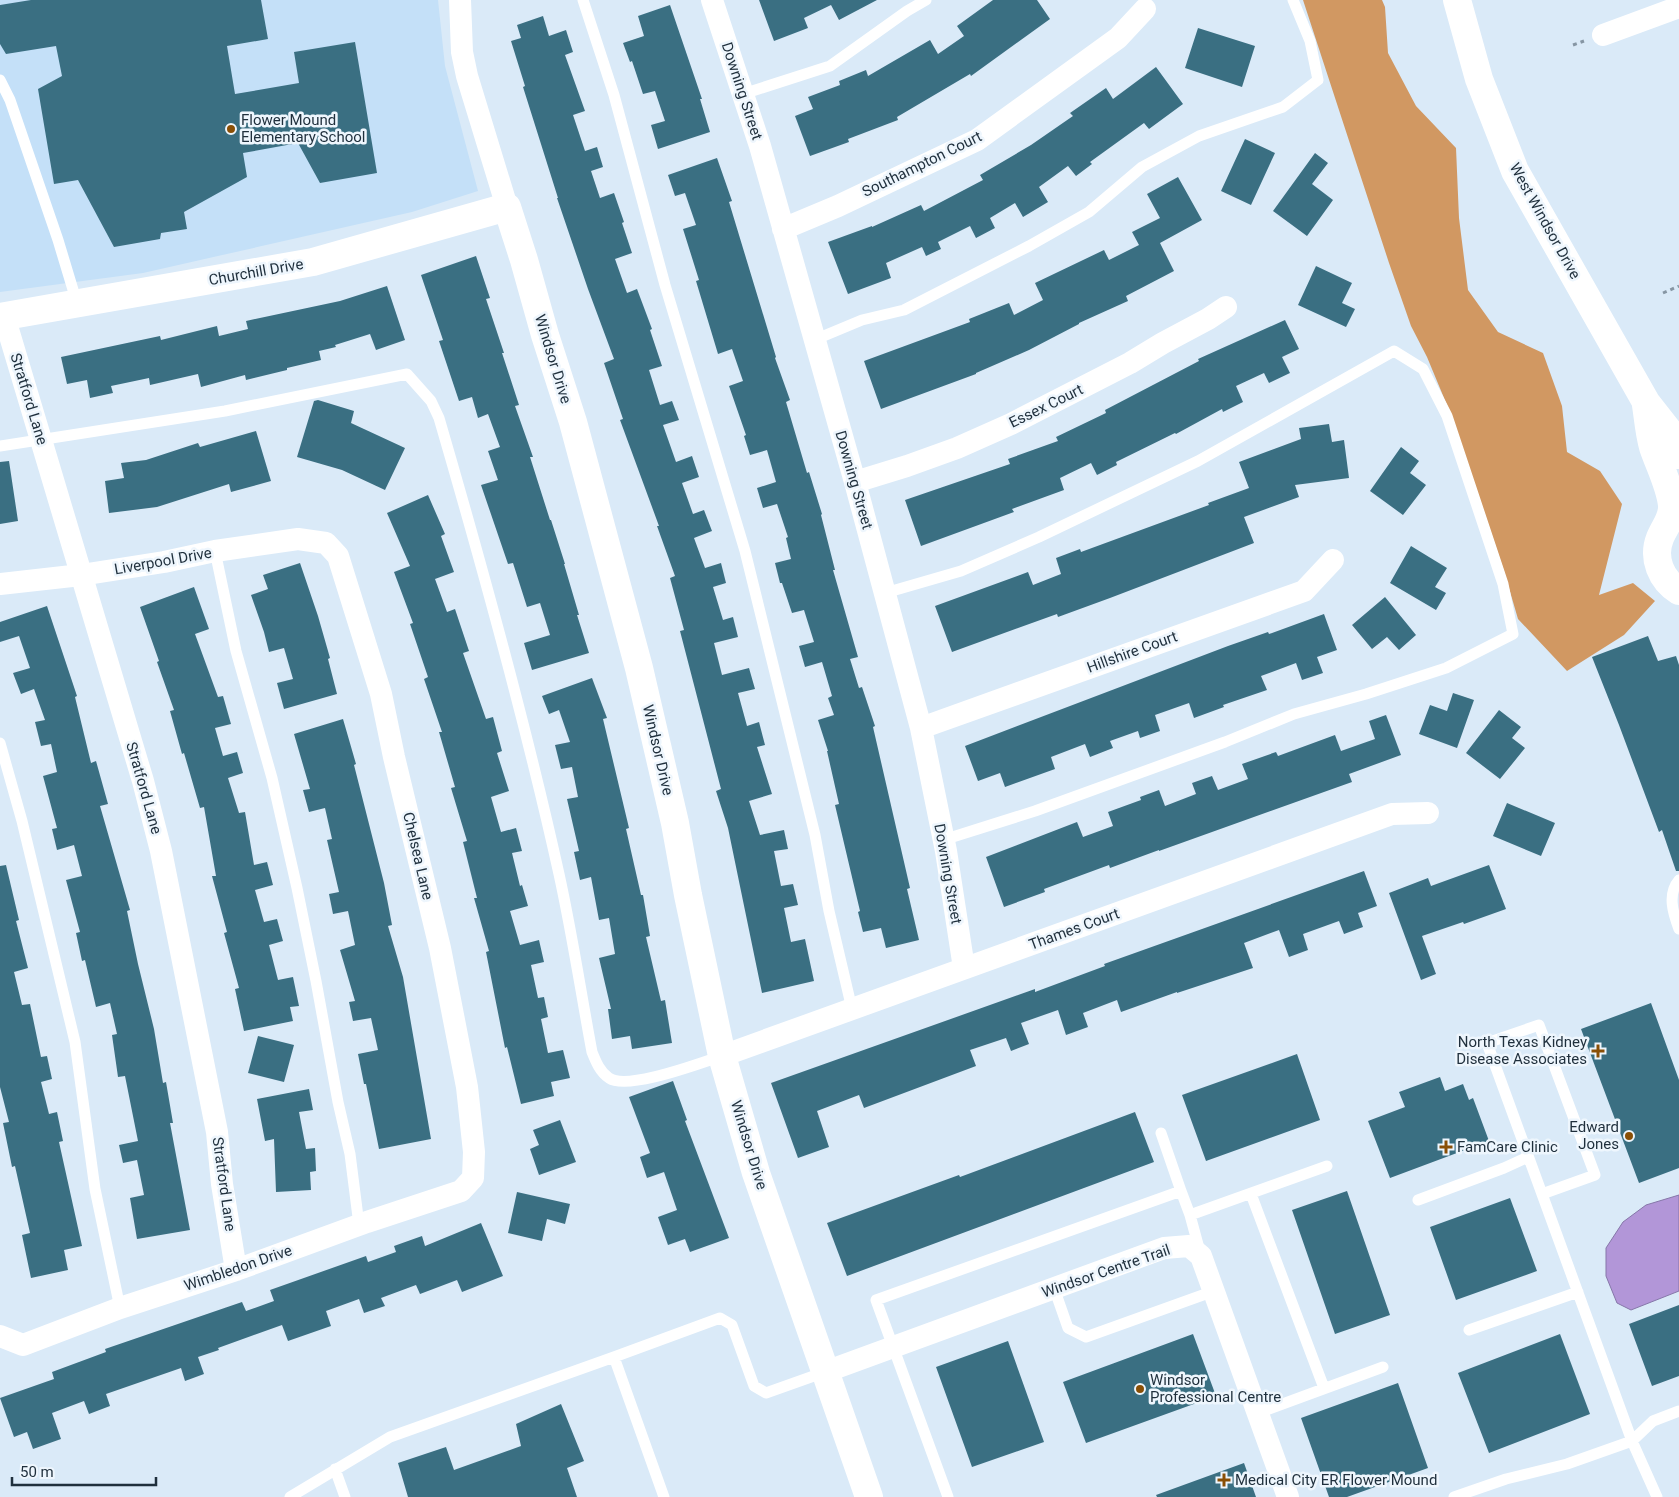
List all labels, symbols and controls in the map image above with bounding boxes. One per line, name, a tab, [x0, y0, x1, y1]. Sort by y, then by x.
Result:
street label: Downing Street	[718, 40, 766, 142]
place label: Flower Mound Elementary School	[241, 111, 365, 146]
marker: Flower Mound Elementary School	[225, 123, 237, 135]
street label: Southampton Court	[859, 127, 985, 201]
street label: West Windsor Drive	[1506, 160, 1584, 282]
street label: Churchill Drive	[207, 255, 305, 289]
street label: Windsor Drive	[531, 312, 575, 406]
street label: Stratford Lane	[6, 351, 52, 447]
street label: Essex Court	[1006, 380, 1086, 432]
street label: Downing Street	[831, 429, 877, 531]
street label: Liverpool Drive	[113, 544, 213, 578]
street label: Hillshire Court	[1084, 627, 1180, 677]
street label: Windsor Drive	[639, 703, 677, 797]
street label: Stratford Lane	[122, 740, 166, 836]
street label: Chelsea Lane	[399, 810, 437, 902]
street label: Downing Street	[930, 822, 966, 926]
street label: Thames Court	[1026, 904, 1122, 954]
place label: North Texas Kidney Disease Associates	[1456, 1033, 1587, 1068]
marker: North Texas Kidney Disease Associates	[1591, 1044, 1605, 1058]
street label: Windsor Drive	[727, 1098, 771, 1192]
place label: Edward Jones	[1569, 1118, 1619, 1153]
marker: Edward Jones	[1623, 1130, 1635, 1142]
street label: Stratford Lane	[208, 1136, 240, 1232]
place label: FamCare Clinic	[1457, 1138, 1558, 1156]
marker: FamCare Clinic	[1439, 1140, 1453, 1154]
street label: Wimbledon Drive	[182, 1241, 294, 1295]
street label: Windsor Centre Trail	[1039, 1241, 1173, 1301]
place label: Windsor Professional Centre	[1150, 1371, 1281, 1406]
marker: Windsor Professional Centre	[1134, 1383, 1146, 1395]
scale bar	[12, 1454, 156, 1486]
text: 50 m	[20, 1463, 54, 1481]
place label: Medical City ER Flower Mound	[1235, 1471, 1437, 1489]
marker: Medical City ER Flower Mound	[1217, 1473, 1231, 1487]

